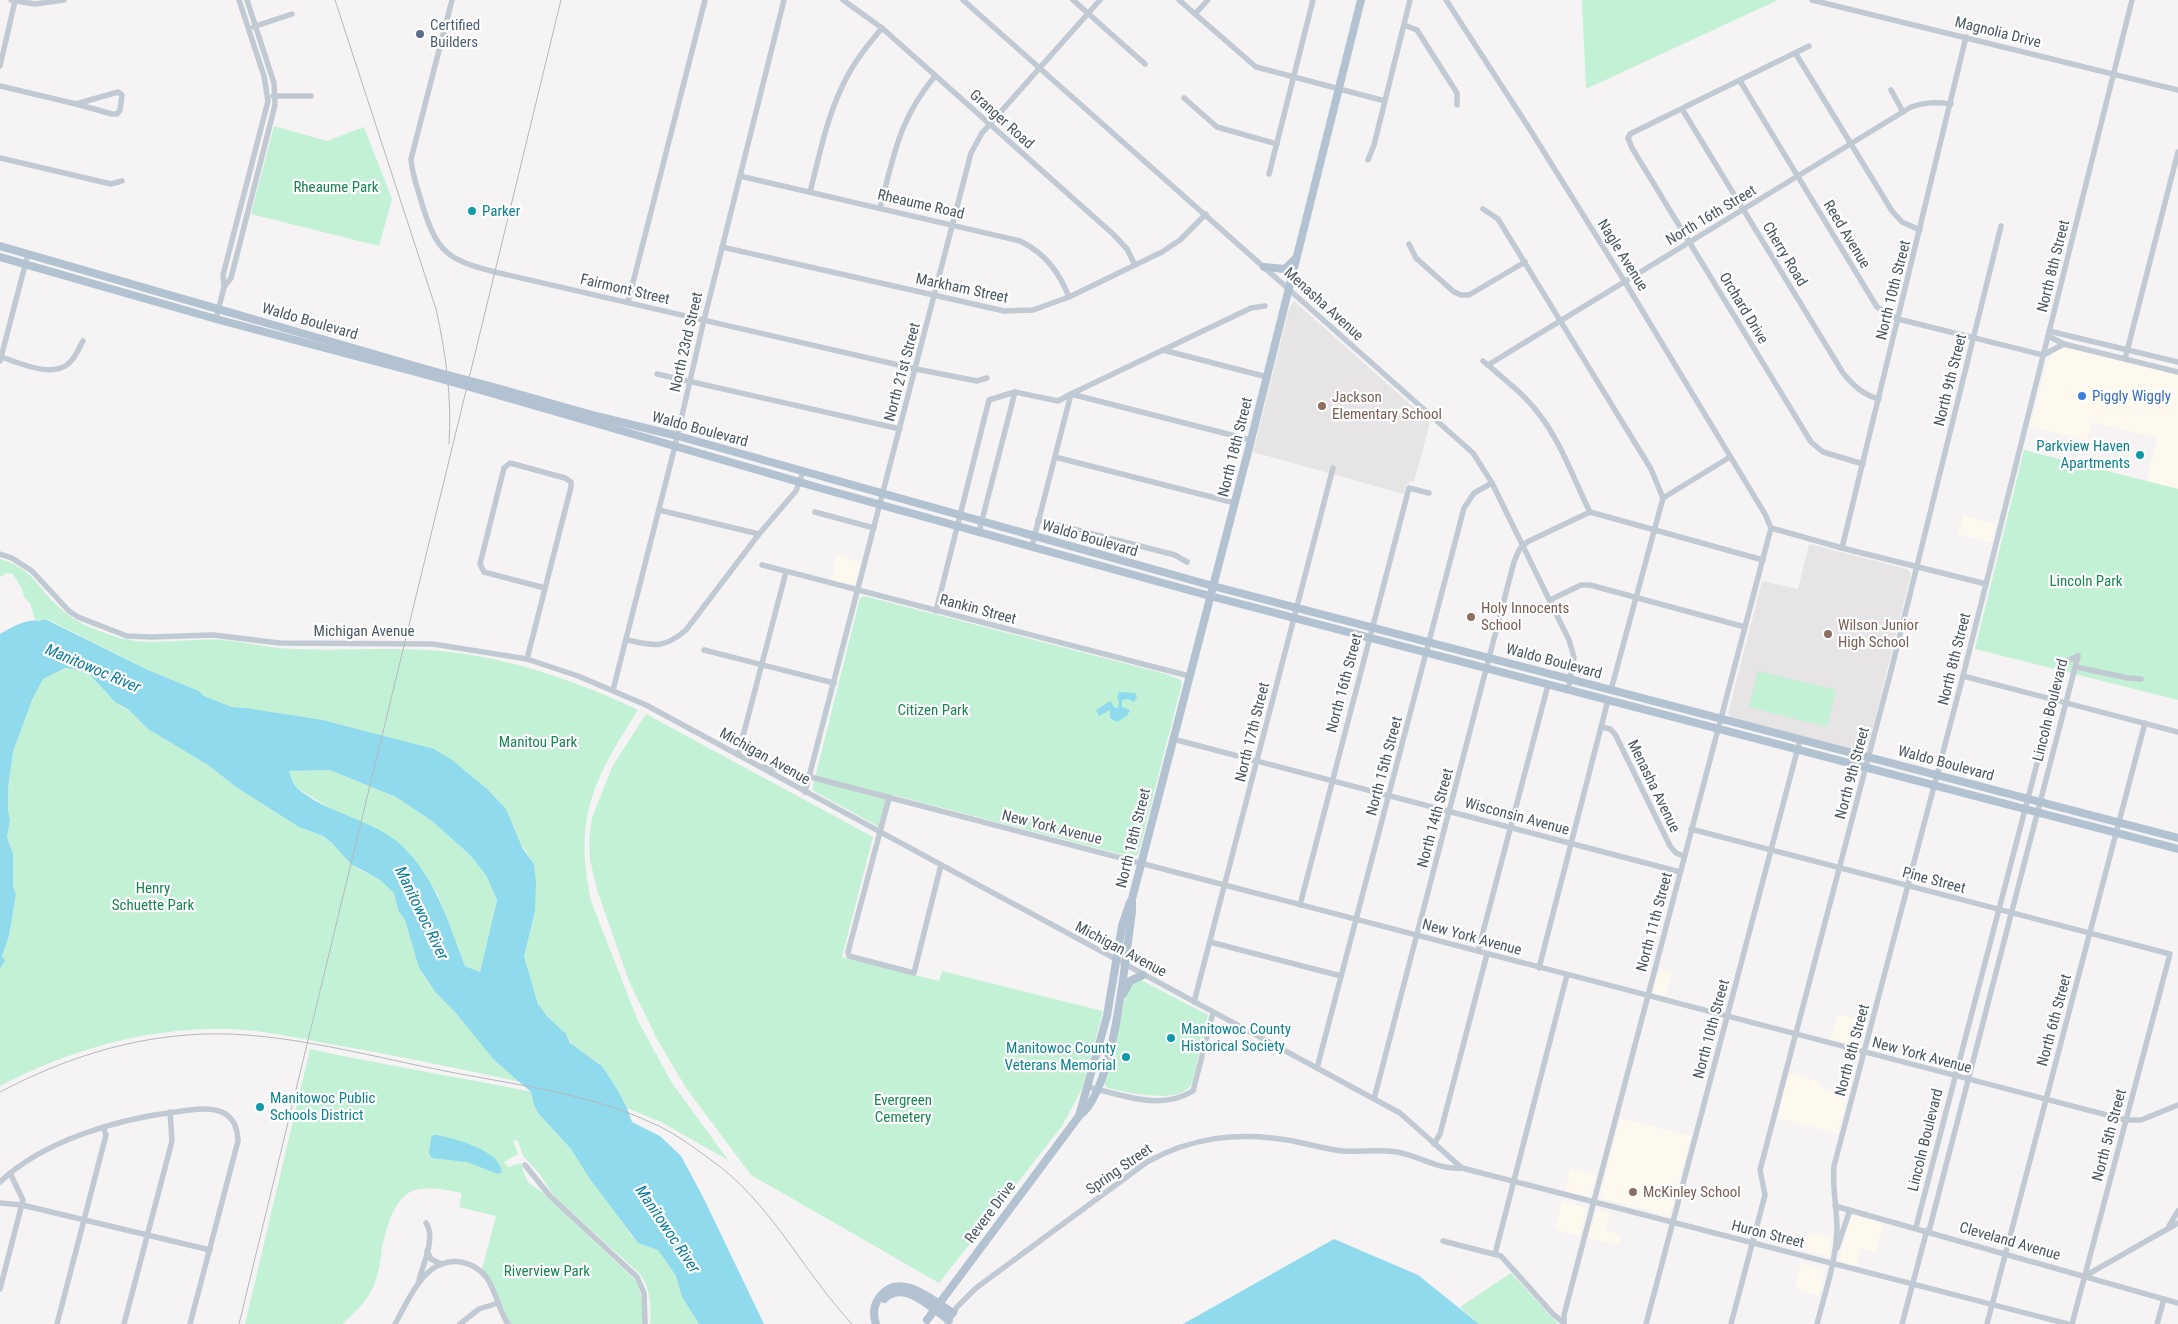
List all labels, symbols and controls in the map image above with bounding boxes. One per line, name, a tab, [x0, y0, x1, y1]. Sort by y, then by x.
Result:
street label: Magnolia Drive	[1953, 13, 2043, 51]
place label: Certified Builders	[430, 16, 480, 51]
marker: Certified Builders	[414, 28, 426, 40]
street label: Granger Road	[966, 85, 1038, 153]
park label: Rheaume Park	[293, 178, 379, 196]
street label: North 16th Street	[1663, 181, 1759, 249]
street label: Rheaume Road	[876, 185, 966, 223]
street label: Reed Avenue	[1820, 197, 1874, 271]
place label: Parker	[482, 202, 521, 220]
marker: Parker	[466, 205, 478, 217]
street label: Nagle Avenue	[1594, 216, 1652, 294]
street label: North 8th Street	[2033, 218, 2073, 314]
street label: Cherry Road	[1759, 219, 1811, 289]
street label: North 10th Street	[1872, 238, 1914, 342]
street label: Menasha Avenue	[1281, 264, 1367, 344]
street label: Markham Street	[914, 269, 1010, 307]
street label: Orchard Drive	[1716, 269, 1772, 347]
street label: Fairmont Street	[578, 270, 672, 308]
street label: North 23rd Street	[666, 290, 706, 394]
street label: Waldo Boulevard	[260, 299, 360, 343]
street label: North 21st Street	[880, 321, 924, 423]
street label: North 9th Street	[1930, 332, 1970, 428]
place label: Piggly Wiggly	[2092, 387, 2171, 405]
place label: Jackson Elementary School	[1332, 388, 1442, 423]
marker: Piggly Wiggly	[2076, 390, 2088, 402]
street label: North 18th Street	[1214, 395, 1256, 499]
marker: Jackson Elementary School	[1316, 400, 1328, 412]
street label: Waldo Boulevard	[650, 408, 750, 450]
place label: Parkview Haven Apartments	[2036, 437, 2130, 472]
marker: Parkview Haven Apartments	[2134, 449, 2146, 461]
street label: Waldo Boulevard	[1040, 516, 1140, 560]
park label: Lincoln Park	[2049, 572, 2123, 590]
street label: Rankin Street	[938, 590, 1018, 628]
place label: Holy Innocents School	[1481, 599, 1569, 634]
marker: Holy Innocents School	[1465, 611, 1477, 623]
street label: North 8th Street	[1934, 611, 1974, 707]
place label: Wilson Junior High School	[1838, 616, 1919, 651]
street label: Michigan Avenue	[314, 622, 414, 640]
marker: Wilson Junior High School	[1822, 628, 1834, 640]
street label: North 16th Street	[1322, 631, 1366, 735]
water label: Manitowoc River	[43, 639, 145, 697]
street label: Waldo Boulevard	[1504, 640, 1604, 682]
street label: Lincoln Boulevard	[2029, 657, 2071, 763]
street label: North 17th Street	[1231, 680, 1273, 784]
park label: Citizen Park	[898, 701, 969, 719]
street label: North 15th Street	[1362, 714, 1406, 818]
street label: Michigan Avenue	[717, 724, 813, 788]
street label: North 9th Street	[1831, 725, 1873, 821]
park label: Manitou Park	[499, 733, 577, 751]
street label: Menasha Avenue	[1624, 737, 1684, 835]
street label: Waldo Boulevard	[1896, 742, 1996, 784]
street label: North 14th Street	[1413, 766, 1457, 870]
street label: North 18th Street	[1112, 786, 1154, 890]
street label: Wisconsin Avenue	[1463, 793, 1571, 839]
street label: New York Avenue	[1000, 806, 1104, 848]
water label: Manitowoc River	[391, 863, 453, 964]
street label: Pine Street	[1900, 863, 1968, 897]
street label: North 11th Street	[1632, 870, 1676, 974]
park label: Henry Schuette Park	[112, 879, 194, 914]
street label: New York Avenue	[1420, 915, 1524, 959]
street label: Michigan Avenue	[1072, 917, 1170, 981]
street label: North 6th Street	[2033, 972, 2075, 1068]
street label: North 10th Street	[1689, 977, 1733, 1081]
street label: North 8th Street	[1831, 1002, 1873, 1098]
place label: Manitowoc County Historical Society	[1181, 1020, 1291, 1055]
marker: Manitowoc County Historical Society	[1165, 1032, 1177, 1044]
street label: New York Avenue	[1870, 1033, 1974, 1077]
place label: Manitowoc County Veterans Memorial	[1005, 1039, 1116, 1074]
marker: Manitowoc County Veterans Memorial	[1120, 1051, 1132, 1063]
street label: Lincoln Boulevard	[1904, 1087, 1946, 1193]
street label: North 5th Street	[2088, 1087, 2130, 1183]
place label: Manitowoc Public Schools District	[270, 1089, 376, 1124]
park label: Evergreen Cemetery	[874, 1091, 932, 1126]
marker: Manitowoc Public Schools District	[254, 1101, 266, 1113]
street label: Spring Street	[1083, 1140, 1155, 1198]
street label: Revere Drive	[961, 1177, 1019, 1247]
water label: Manitowoc River	[632, 1182, 705, 1277]
place label: McKinley School	[1643, 1183, 1741, 1201]
marker: McKinley School	[1627, 1186, 1639, 1198]
street label: Huron Street	[1730, 1216, 1806, 1252]
street label: Cleveland Avenue	[1957, 1218, 2063, 1264]
park label: Riverview Park	[504, 1262, 590, 1280]

